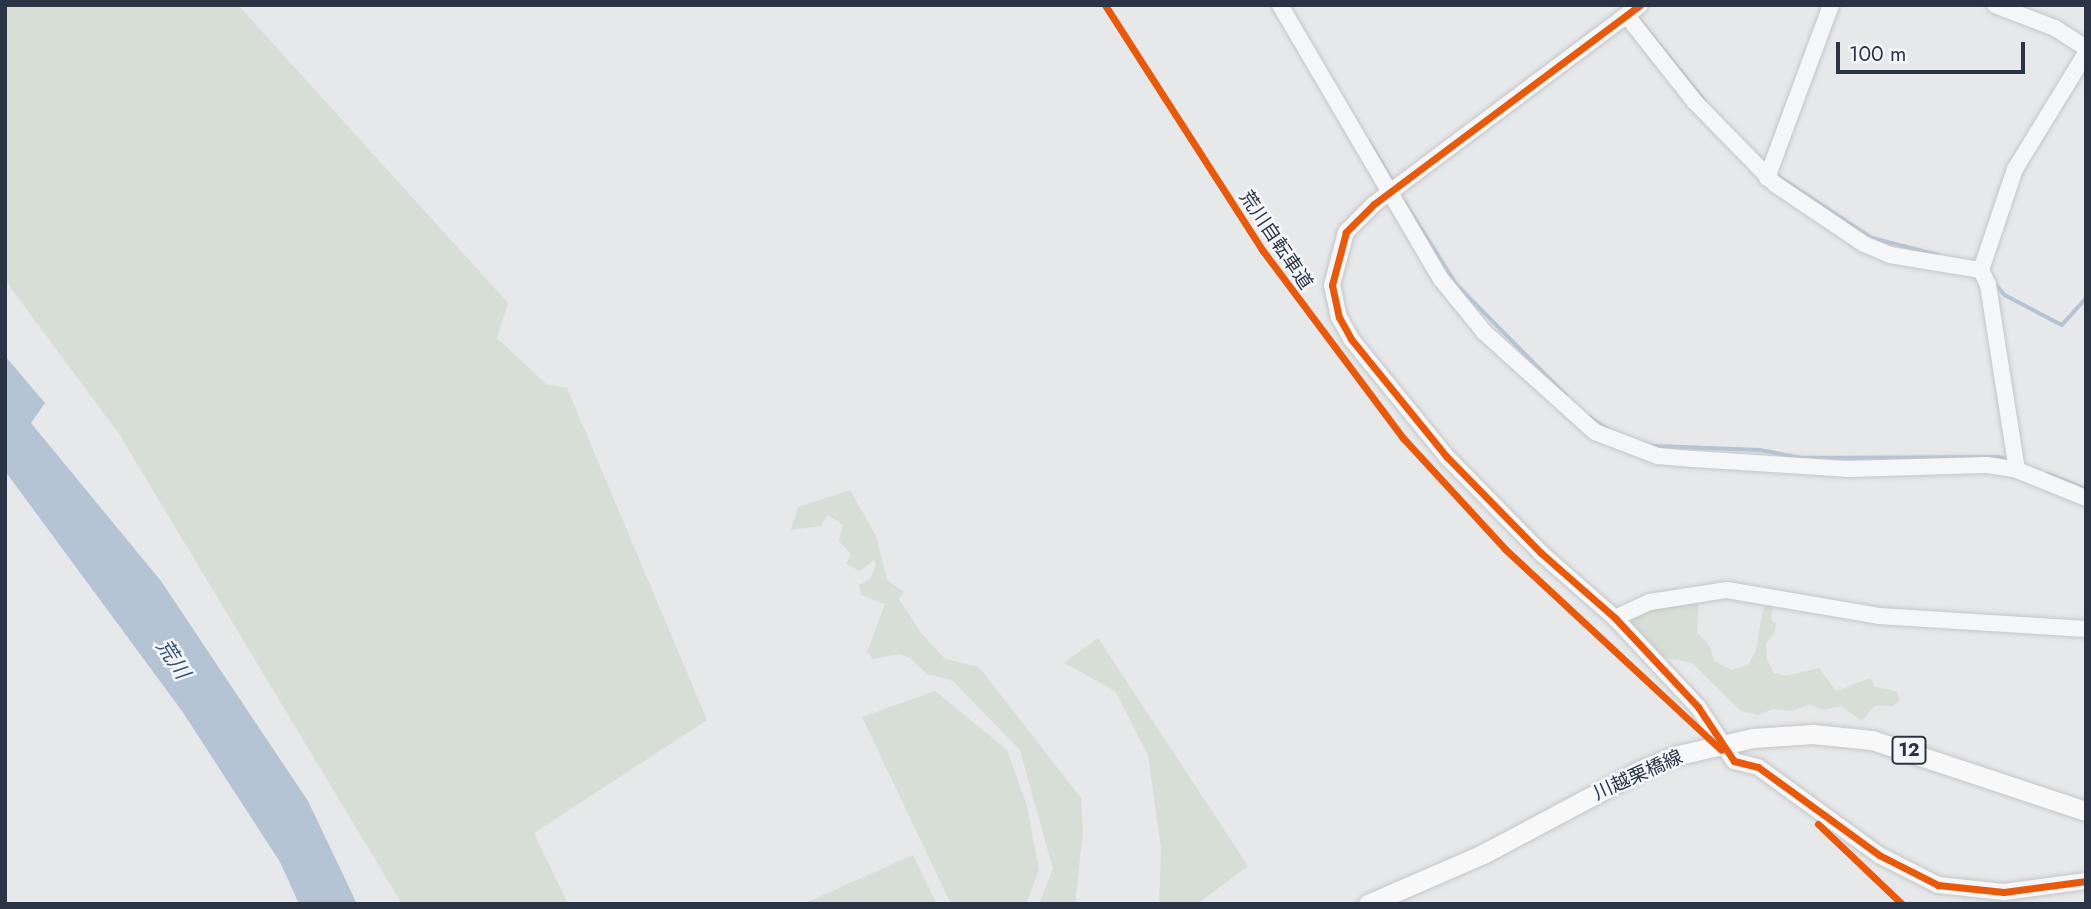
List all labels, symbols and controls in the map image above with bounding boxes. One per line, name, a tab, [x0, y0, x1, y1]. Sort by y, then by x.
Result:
scale bar	[1839, 28, 2028, 72]
text: 100 m	[1849, 39, 1906, 69]
street label: 荒川自転車道	[1235, 186, 1317, 294]
water label: 荒川	[151, 635, 195, 683]
road number: 12	[1892, 736, 1926, 764]
street label: 川越栗橋線	[1590, 745, 1686, 805]

